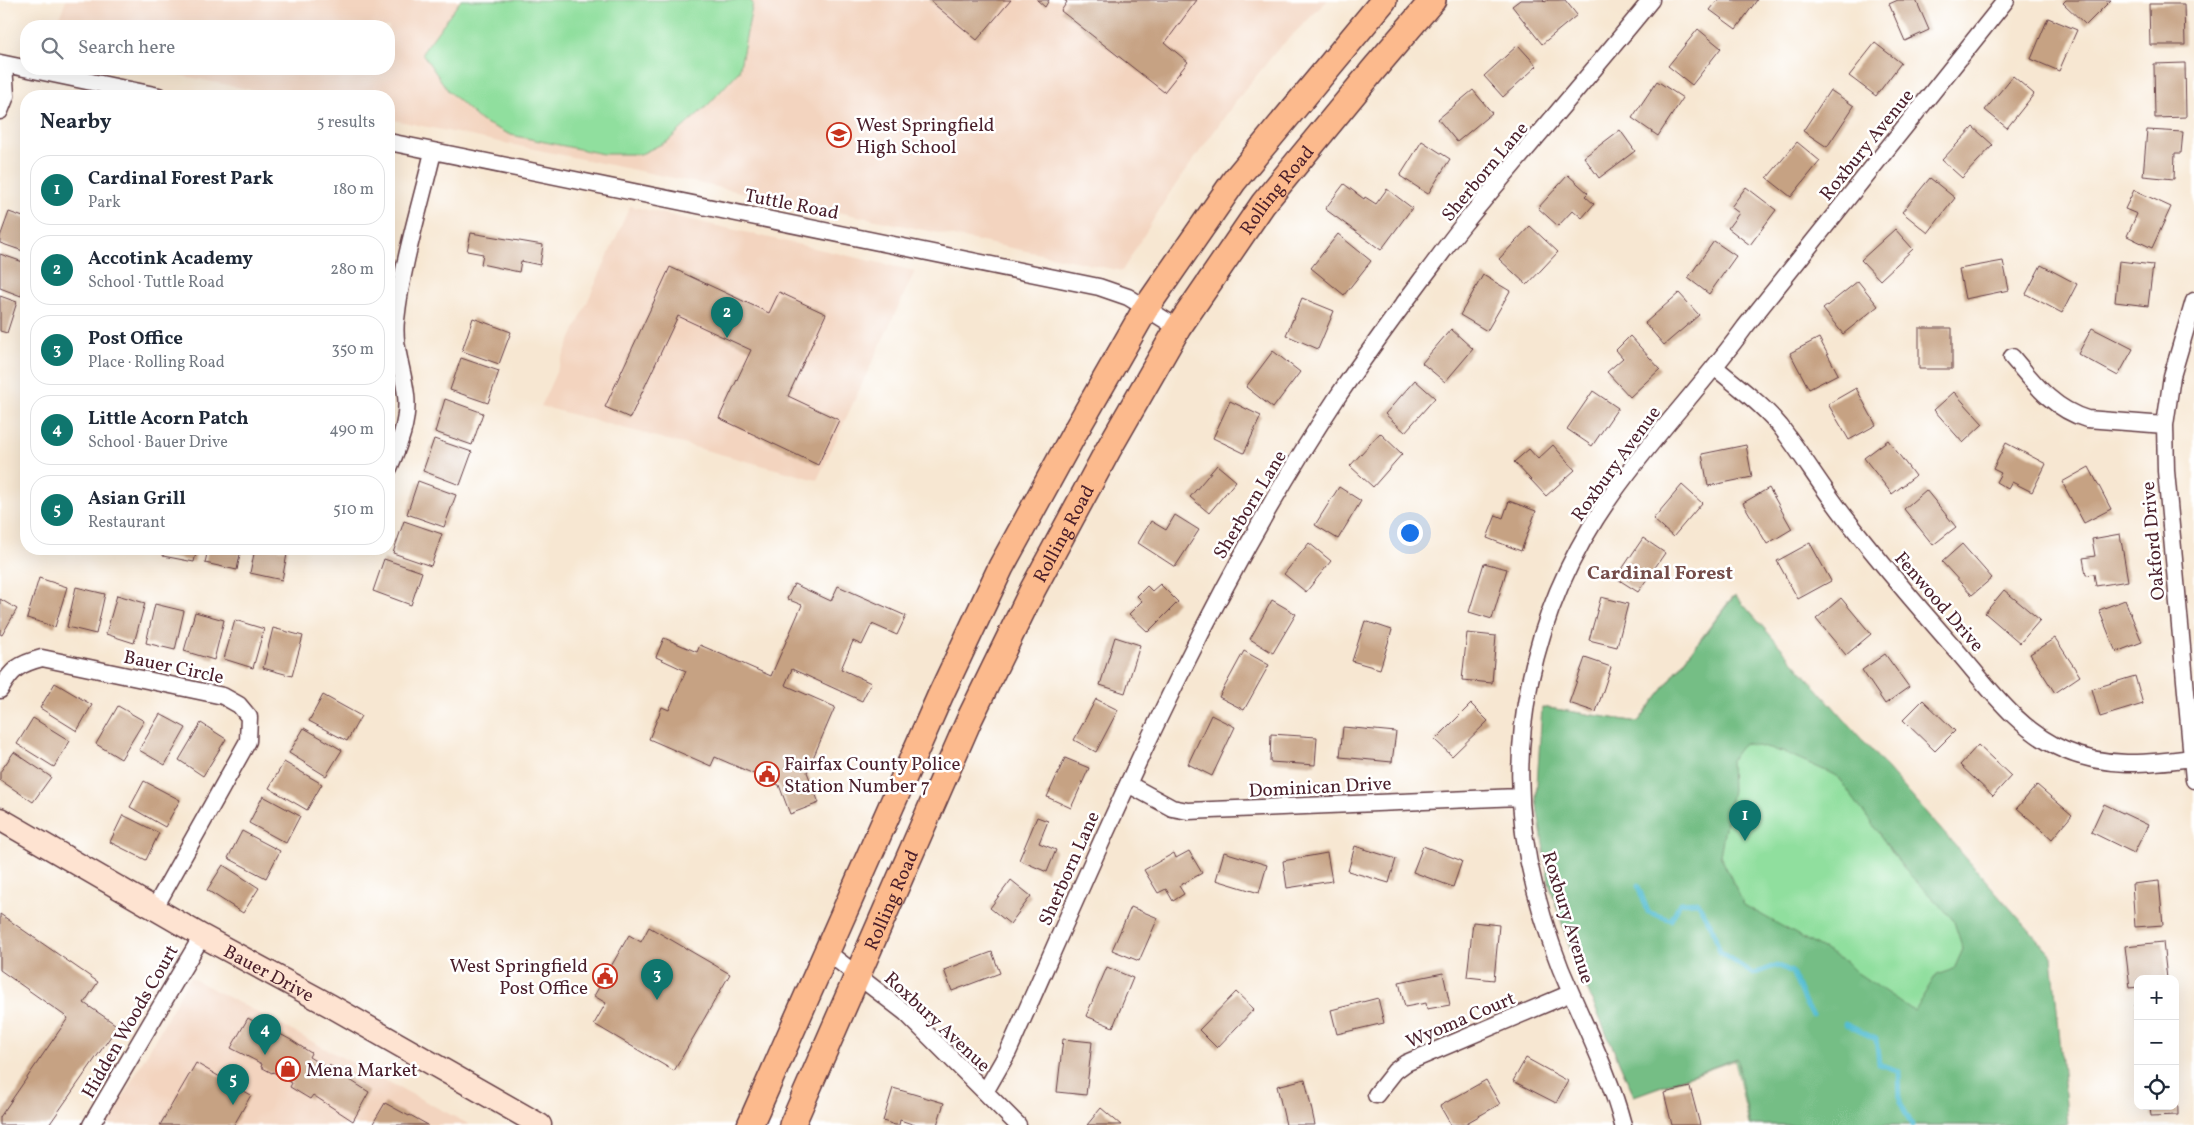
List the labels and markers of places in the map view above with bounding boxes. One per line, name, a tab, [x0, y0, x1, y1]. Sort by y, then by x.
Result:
place label: West Springfield High School	[856, 113, 995, 161]
school or university icon: West Springfield High School	[826, 122, 852, 148]
pin: 2	[711, 297, 743, 338]
place label: Fairfax County Police Station Number 7	[784, 752, 961, 800]
public building icon: Fairfax County Police Station Number 7	[754, 761, 780, 787]
pin: 1	[1729, 800, 1761, 841]
place label: West Springfield Post Office	[449, 954, 588, 1002]
pin: 3	[641, 959, 673, 1000]
public building icon: West Springfield Post Office	[592, 963, 618, 989]
pin: 4	[249, 1014, 281, 1055]
shop icon: Mena Market	[275, 1056, 301, 1082]
place label: Mena Market	[306, 1058, 418, 1084]
pin: 5	[217, 1064, 249, 1105]

